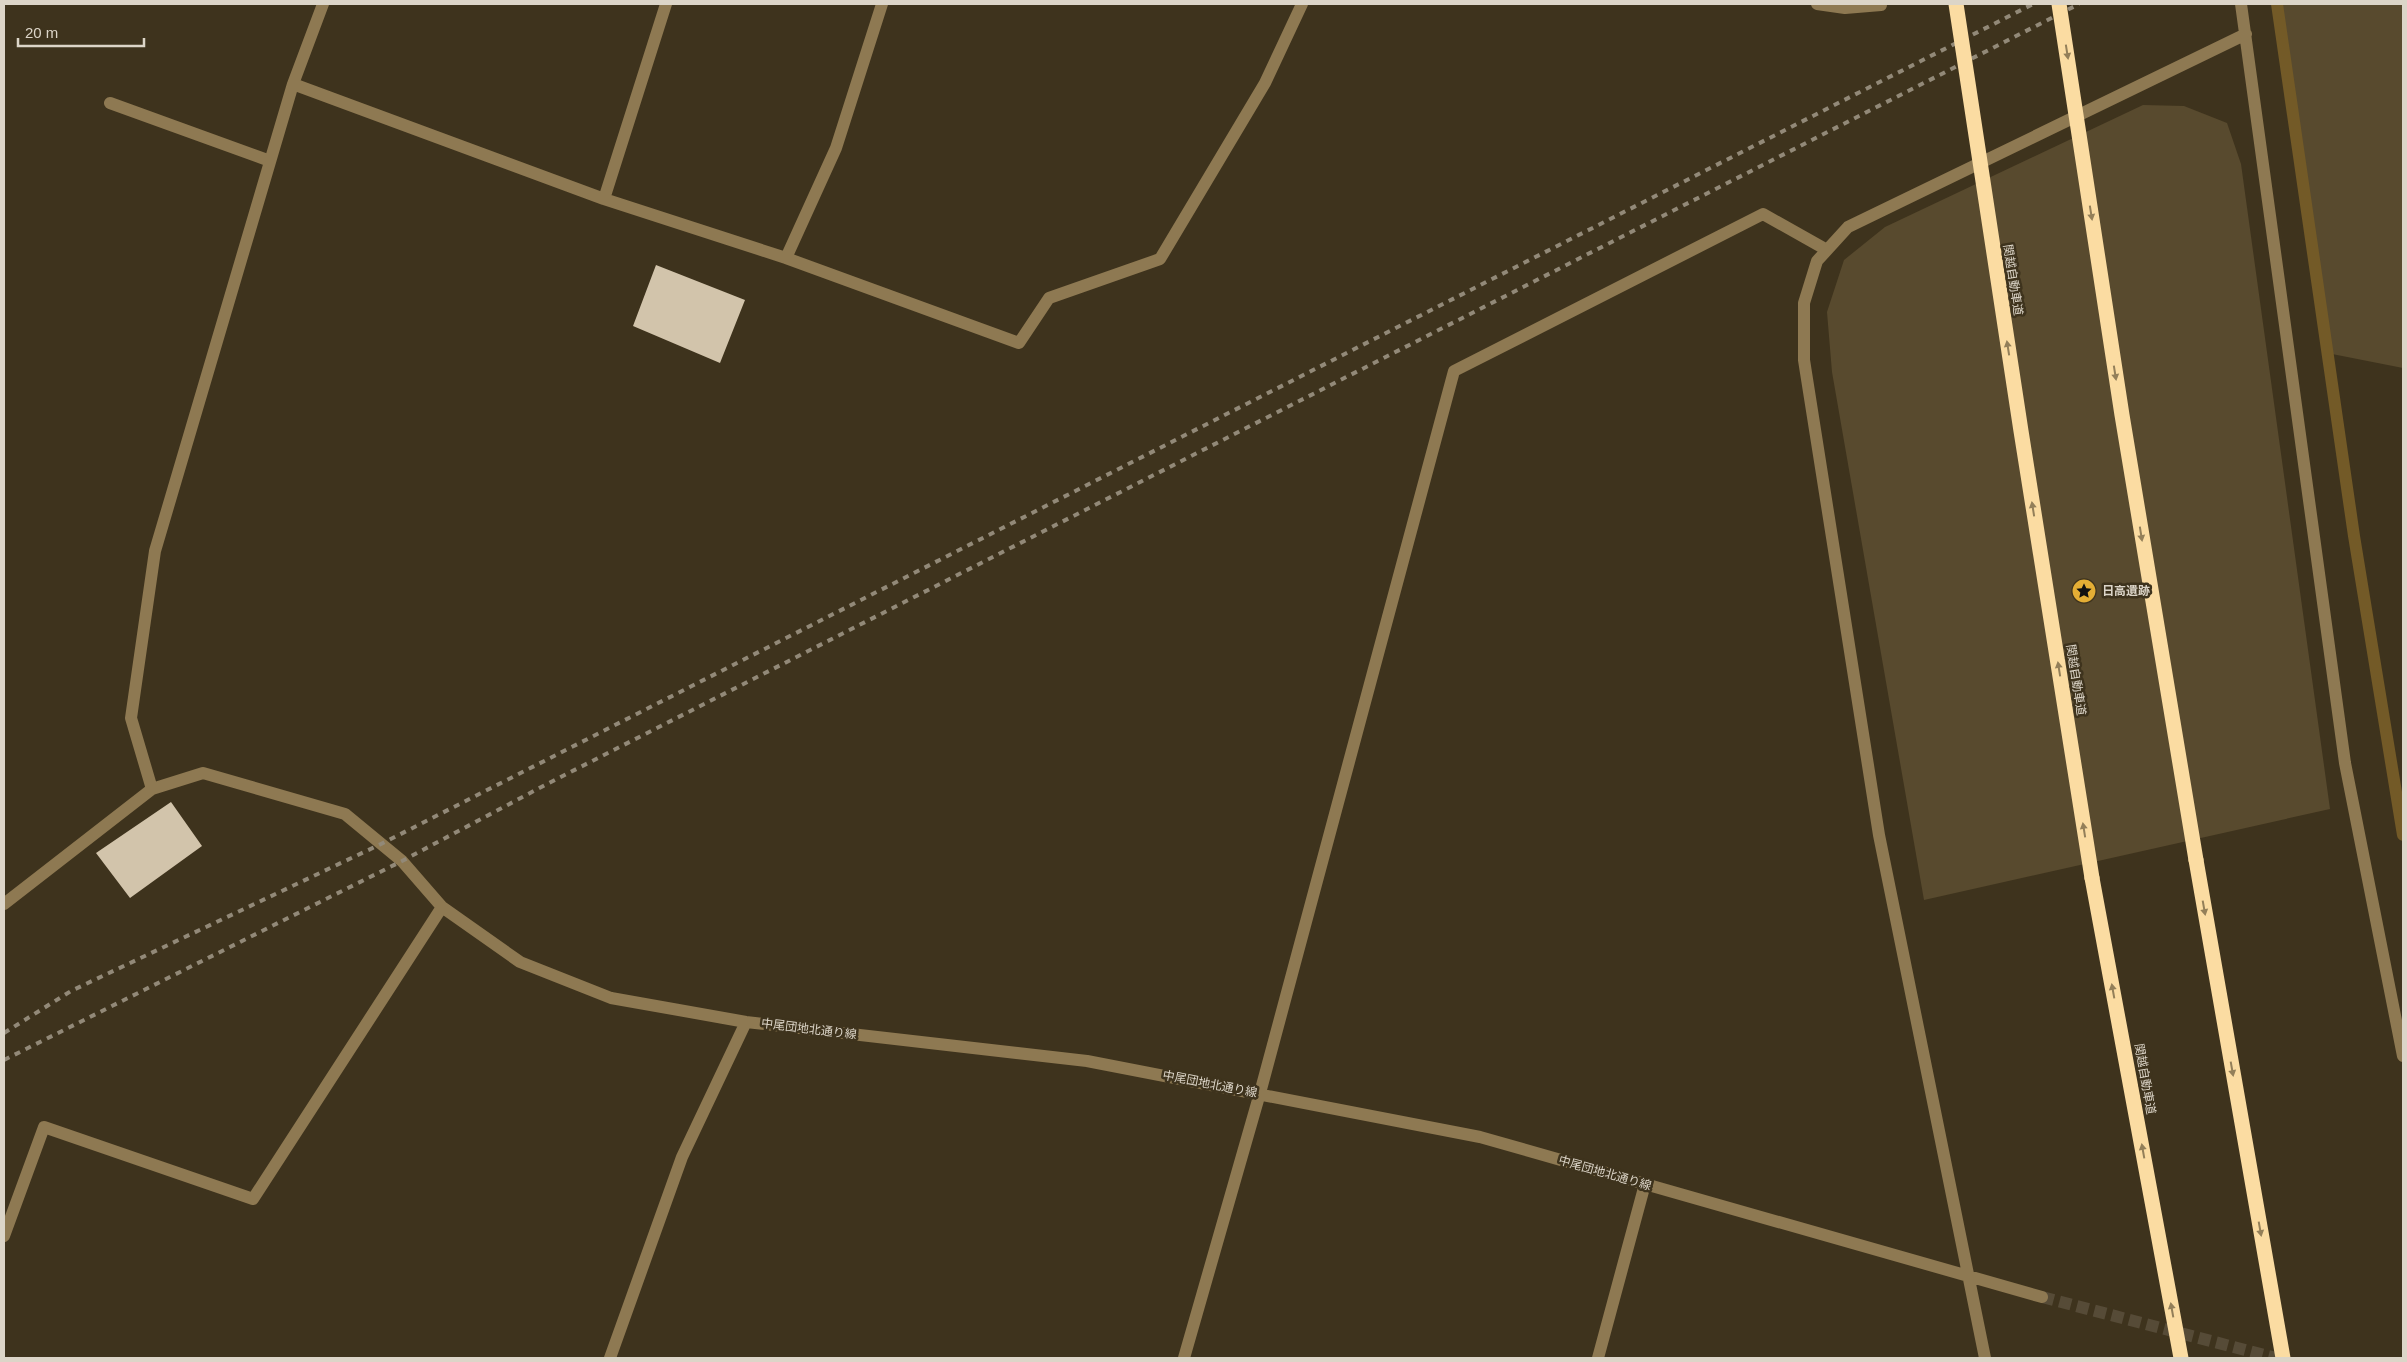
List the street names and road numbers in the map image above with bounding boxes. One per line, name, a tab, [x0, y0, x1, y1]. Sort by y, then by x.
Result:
street label: 関越自動車道	[2000, 243, 2026, 317]
street label: 関越自動車道	[2063, 643, 2089, 717]
street label: 中尾団地北通り線	[760, 1016, 858, 1042]
street label: 関越自動車道	[2132, 1042, 2158, 1116]
street label: 中尾団地北通り線	[1162, 1068, 1258, 1100]
street label: 中尾団地北通り線	[1557, 1153, 1653, 1193]

